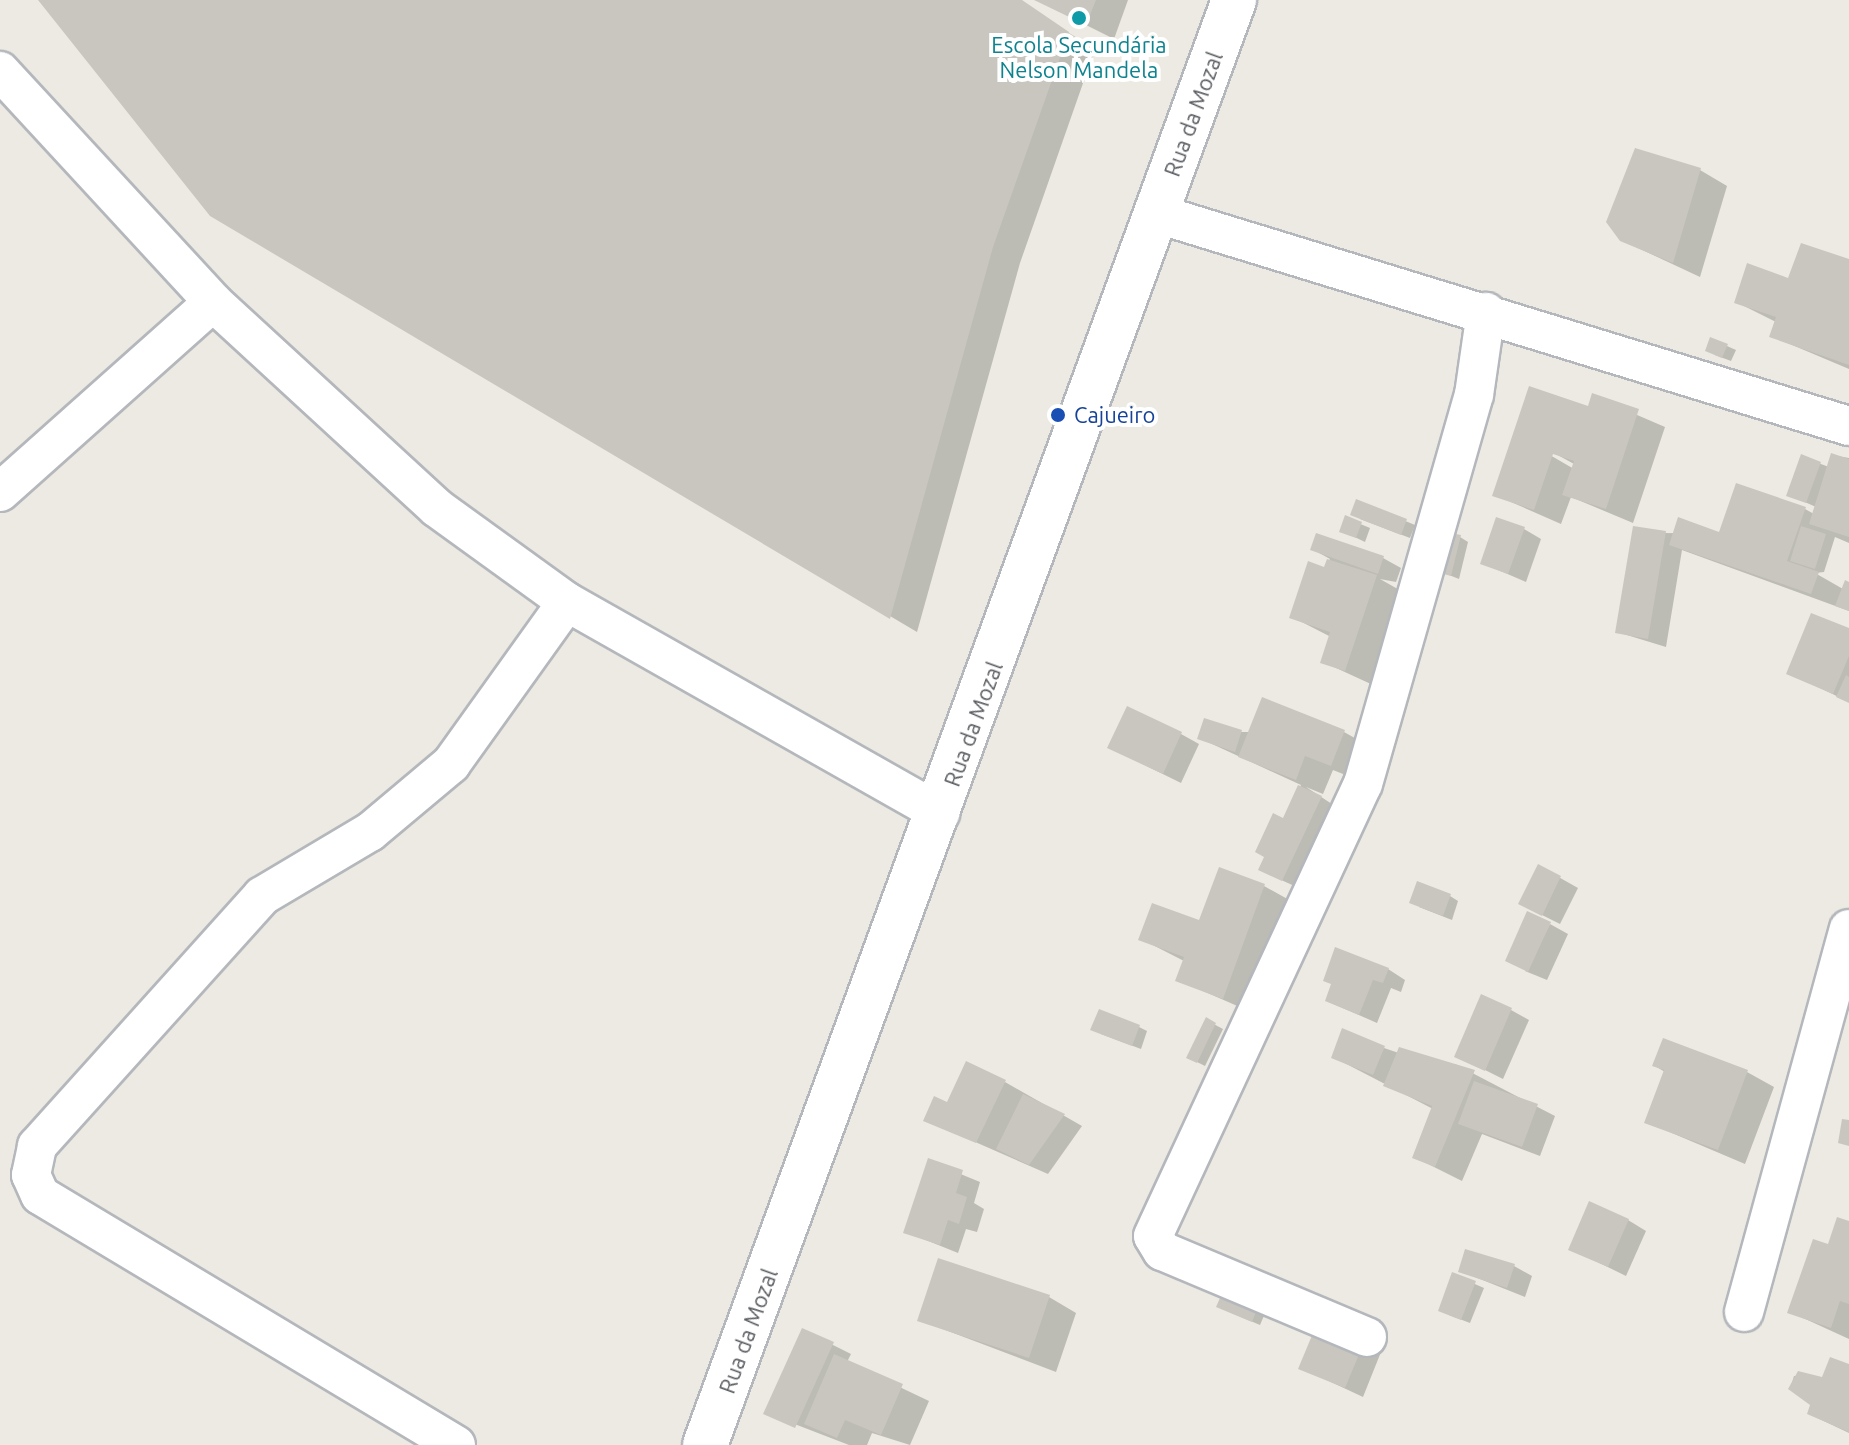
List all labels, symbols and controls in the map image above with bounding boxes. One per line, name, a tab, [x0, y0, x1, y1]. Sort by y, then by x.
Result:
marker: Escola Secundária Nelson Mandela	[1070, 9, 1088, 27]
place label: Escola Secundária Nelson Mandela	[991, 31, 1167, 82]
street label: Rua da Mozal	[1158, 48, 1228, 180]
place label: Cajueiro	[1074, 402, 1155, 428]
marker: Cajueiro	[1049, 406, 1067, 424]
street label: Rua da Mozal	[938, 658, 1008, 790]
street label: Rua da Mozal	[713, 1265, 783, 1397]

